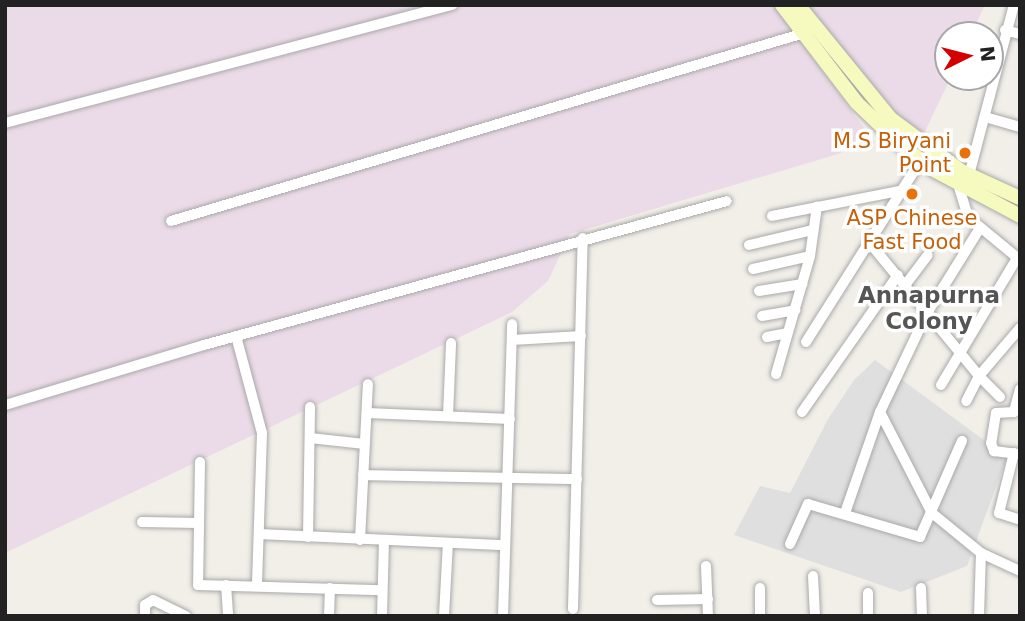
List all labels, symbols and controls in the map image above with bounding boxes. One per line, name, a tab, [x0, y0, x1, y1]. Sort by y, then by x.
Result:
north arrow	[934, 21, 1004, 91]
text: N	[976, 45, 1000, 63]
place label: M.S Biryani Point	[833, 128, 951, 178]
marker: M.S Biryani Point	[957, 145, 973, 161]
marker: ASP Chinese Fast Food	[904, 186, 920, 202]
place label: ASP Chinese Fast Food	[847, 205, 977, 255]
district label: Annapurna Colony	[858, 281, 1000, 335]

